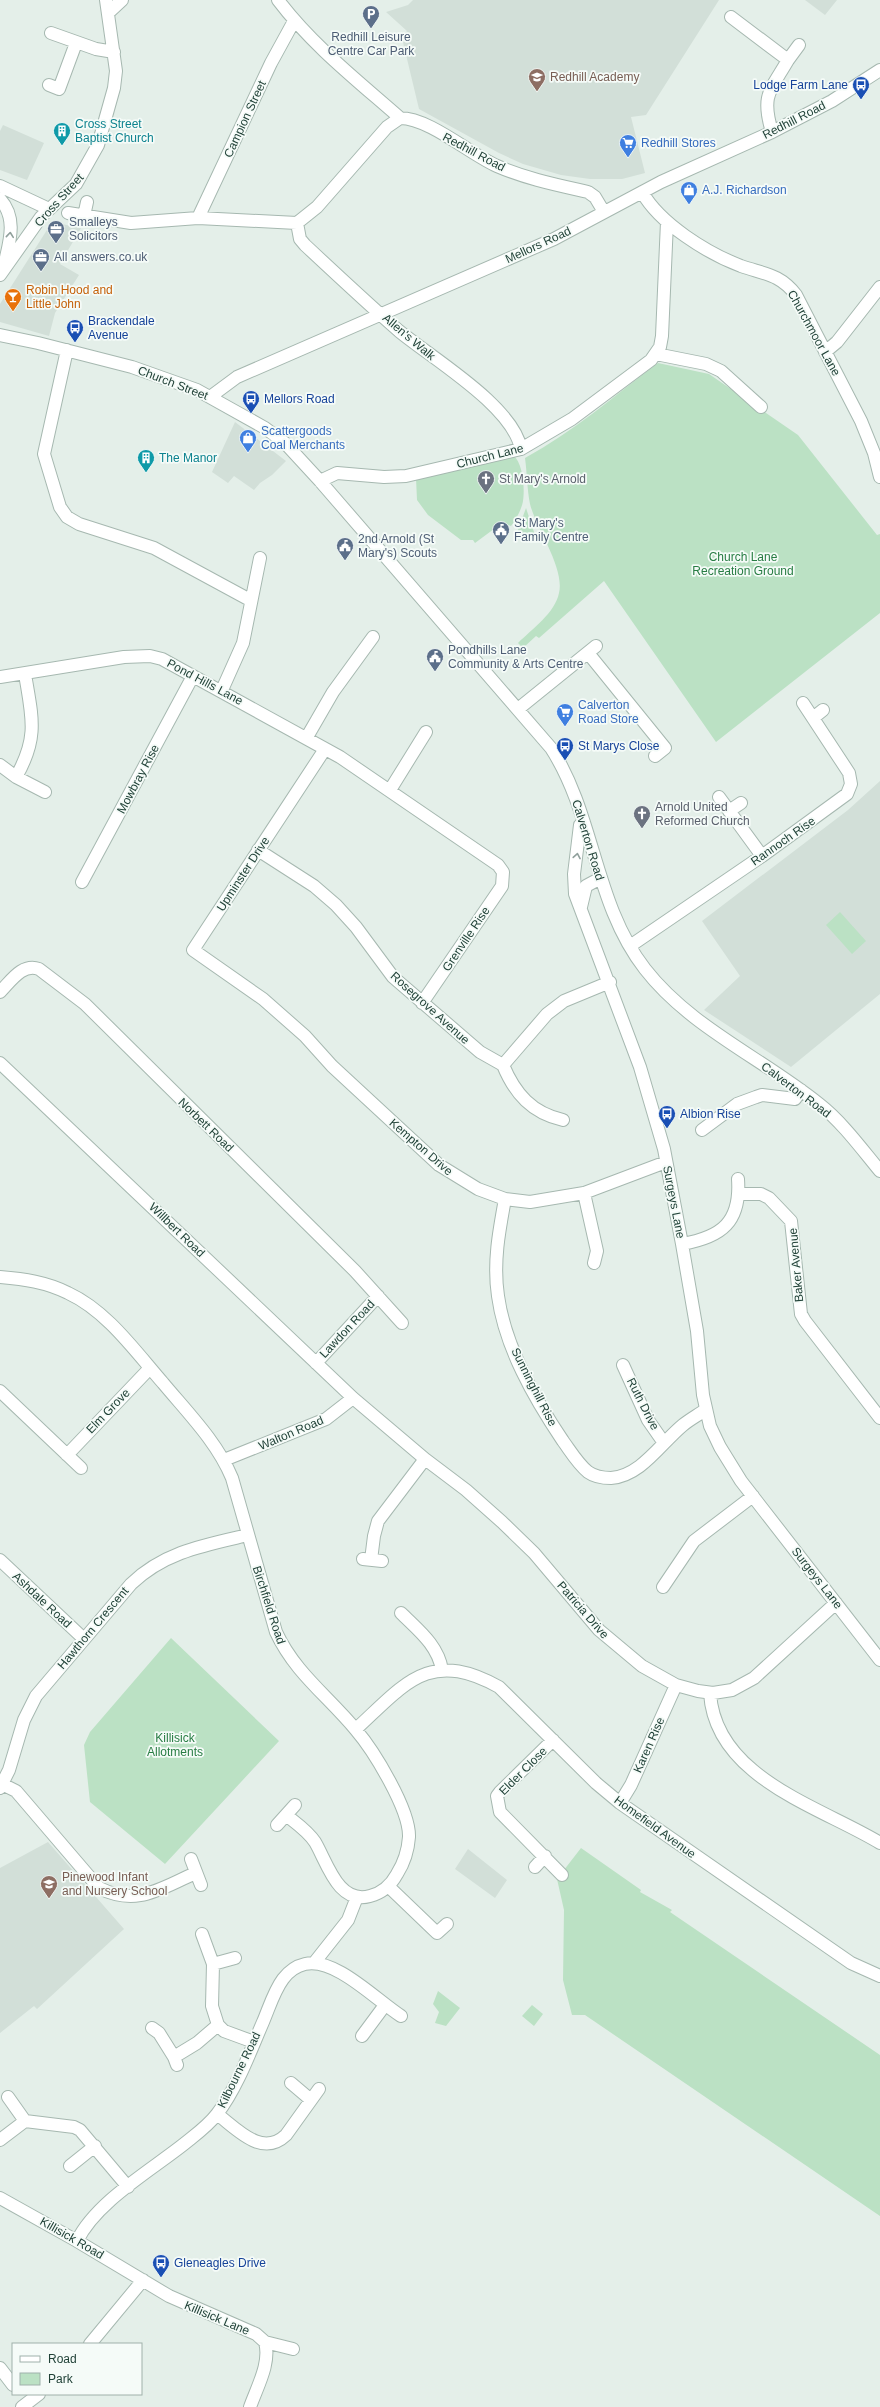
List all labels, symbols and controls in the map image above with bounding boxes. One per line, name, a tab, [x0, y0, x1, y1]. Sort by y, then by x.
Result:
parking icon: Redhill Leisure Centre Car Park	[361, 4, 381, 29]
place label: Redhill Leisure Centre Car Park	[328, 30, 415, 58]
school or university icon: Redhill Academy	[527, 67, 547, 92]
place label: Redhill Academy	[550, 70, 639, 84]
bus stop icon: Lodge Farm Lane	[851, 75, 871, 100]
street label: Campion Street	[221, 78, 269, 160]
place label: Lodge Farm Lane	[753, 78, 848, 92]
street label: Redhill Road	[760, 98, 828, 142]
place label: Cross Street Baptist Church	[75, 117, 154, 145]
building icon: Cross Street Baptist Church	[52, 121, 72, 146]
street label: Redhill Road	[440, 130, 508, 174]
supermarket icon: Redhill Stores	[618, 133, 638, 158]
place label: Redhill Stores	[641, 136, 716, 150]
street label: Cross Street	[31, 170, 87, 229]
shop icon: A.J. Richardson	[679, 180, 699, 205]
place label: A.J. Richardson	[702, 183, 787, 197]
place label: Smalleys Solicitors	[69, 215, 118, 243]
office icon: Smalleys Solicitors	[46, 219, 66, 244]
street label: Mellors Road	[503, 224, 573, 266]
one-way arrow	[6, 232, 15, 238]
office icon: All answers.co.uk	[31, 247, 51, 272]
place label: All answers.co.uk	[54, 250, 148, 264]
place label: Robin Hood and Little John	[26, 283, 113, 311]
bar icon: Robin Hood and Little John	[3, 287, 23, 312]
street label: Churchmoor Lane	[785, 288, 844, 379]
street label: Allen's Walk	[380, 311, 439, 364]
place label: Brackendale Avenue	[88, 314, 155, 342]
bus stop icon: Brackendale Avenue	[65, 318, 85, 343]
street label: Church Street	[136, 363, 211, 403]
bus stop icon: Mellors Road	[241, 389, 261, 414]
place label: Mellors Road	[264, 392, 335, 406]
place label: Scattergoods Coal Merchants	[261, 424, 345, 452]
shop icon: Scattergoods Coal Merchants	[238, 428, 258, 453]
street label: Church Lane	[455, 441, 525, 471]
building icon: The Manor	[136, 448, 156, 473]
place label: The Manor	[159, 451, 217, 465]
church icon: St Mary's Arnold	[476, 469, 496, 494]
place label: St Mary's Arnold	[499, 472, 586, 486]
place label: St Mary's Family Centre	[514, 516, 589, 544]
public building icon: St Mary's Family Centre	[491, 520, 511, 545]
place label: 2nd Arnold (St Mary's) Scouts	[358, 532, 437, 560]
public building icon: 2nd Arnold (St Mary's) Scouts	[335, 536, 355, 561]
park label: Church Lane Recreation Ground	[692, 550, 794, 578]
place label: Pondhills Lane Community & Arts Centre	[448, 643, 584, 671]
public building icon: Pondhills Lane Community & Arts Centre	[425, 647, 445, 672]
street label: Pond Hills Lane	[165, 656, 246, 708]
place label: Calverton Road Store	[578, 698, 639, 726]
supermarket icon: Calverton Road Store	[555, 702, 575, 727]
bus stop icon: St Marys Close	[555, 736, 575, 761]
place label: St Marys Close	[578, 739, 660, 753]
street label: Mowbray Rise	[114, 742, 162, 816]
street label: Calverton Road	[569, 798, 607, 882]
place label: Arnold United Reformed Church	[655, 800, 750, 828]
church icon: Arnold United Reformed Church	[632, 804, 652, 829]
street label: Rannoch Rise	[748, 813, 818, 868]
street label: Upminster Drive	[214, 834, 272, 914]
one-way arrow	[573, 853, 581, 859]
street label: Grenville Rise	[439, 904, 493, 974]
street label: Rosegrove Avenue	[388, 969, 473, 1047]
street label: Calverton Road	[758, 1059, 834, 1121]
street label: Norbett Road	[175, 1095, 237, 1155]
bus stop icon: Albion Rise	[657, 1104, 677, 1129]
place label: Albion Rise	[680, 1107, 741, 1121]
street label: Kempton Drive	[386, 1116, 456, 1179]
street label: Surgeys Lane	[660, 1164, 688, 1240]
street label: Willbert Road	[146, 1200, 208, 1260]
street label: Baker Avenue	[786, 1227, 806, 1303]
street label: Lawdon Road	[317, 1297, 377, 1361]
street label: Sunninghill Rise	[508, 1345, 560, 1429]
street label: Ruth Drive	[624, 1376, 662, 1433]
street label: Elm Grove	[83, 1386, 133, 1436]
street label: Walton Road	[257, 1413, 325, 1453]
street label: Surgeys Lane	[789, 1545, 846, 1612]
street label: Birchfield Road	[250, 1564, 288, 1646]
street label: Ashdale Road	[10, 1569, 74, 1631]
street label: Patricia Drive	[554, 1578, 612, 1642]
street label: Hawthorn Crescent	[55, 1584, 132, 1672]
street label: Karen Rise	[631, 1715, 668, 1775]
park label: Killisick Allotments	[147, 1731, 203, 1759]
street label: Elder Close	[496, 1744, 550, 1798]
street label: Homefield Avenue	[612, 1793, 699, 1861]
place label: Pinewood Infant and Nursery School	[62, 1870, 167, 1898]
school or university icon: Pinewood Infant and Nursery School	[39, 1874, 59, 1899]
street label: Kilbourne Road	[215, 2030, 263, 2110]
street label: Killisick Road	[38, 2214, 106, 2262]
bus stop icon: Gleneagles Drive	[151, 2253, 171, 2278]
place label: Gleneagles Drive	[174, 2256, 266, 2270]
street label: Killisick Lane	[182, 2298, 252, 2338]
legend	[12, 2343, 142, 2395]
text: Road	[48, 2352, 77, 2366]
text: Park	[48, 2372, 74, 2386]

